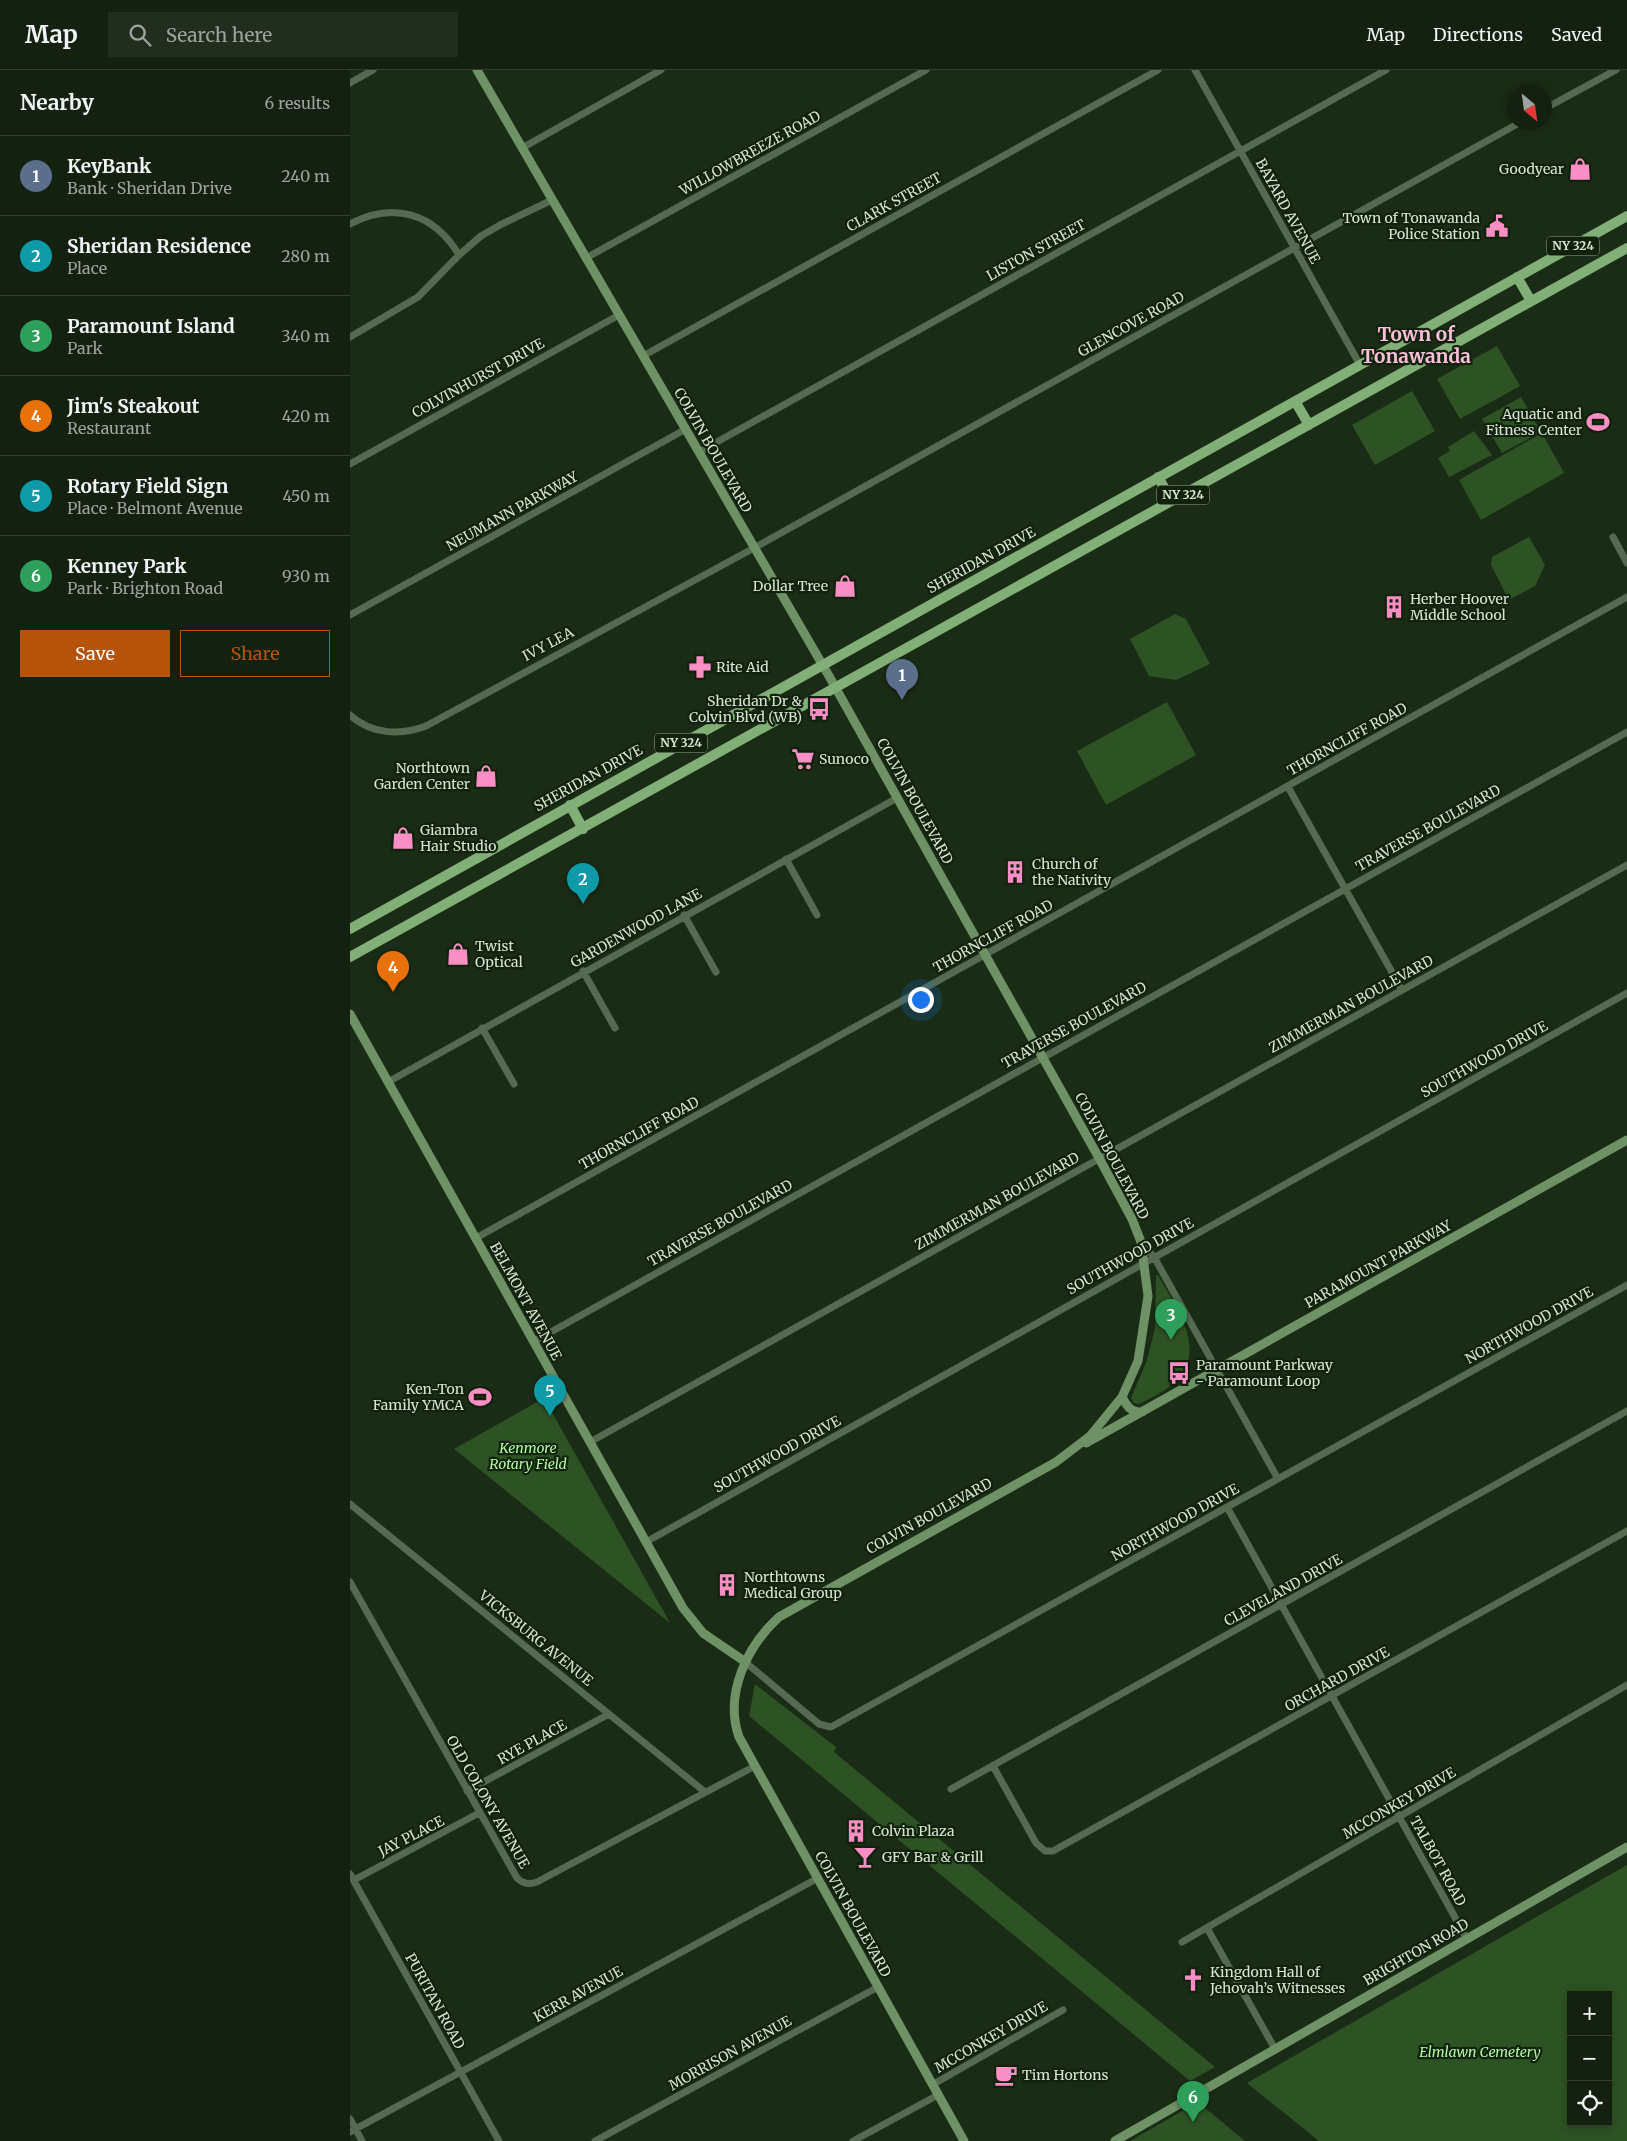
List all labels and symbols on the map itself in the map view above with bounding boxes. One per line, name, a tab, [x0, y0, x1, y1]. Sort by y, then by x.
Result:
north arrow	[1507, 85, 1552, 130]
street label: WILLOWBREEZE ROAD	[675, 106, 824, 200]
street label: BAYARD AVENUE	[1252, 155, 1324, 267]
shop icon: Goodyear	[1567, 156, 1593, 182]
place label: Goodyear	[1499, 160, 1564, 178]
street label: CLARK STREET	[843, 168, 945, 236]
place label: Town of Tonawanda Police Station	[1342, 209, 1480, 243]
public building icon: Town of Tonawanda Police Station	[1484, 213, 1510, 239]
street label: LISTON STREET	[983, 215, 1089, 285]
road number: NY 324	[1547, 237, 1599, 256]
street label: GLENCOVE ROAD	[1075, 287, 1188, 361]
district label: Town of Tonawanda	[1361, 322, 1471, 368]
street label: COLVINHURST DRIVE	[409, 334, 547, 422]
street label: COLVIN BOULEVARD	[670, 384, 756, 516]
place label: Aquatic and Fitness Center	[1486, 405, 1583, 439]
sports icon: Aquatic and Fitness Center	[1585, 409, 1611, 435]
street label: NEUMANN PARKWAY	[443, 467, 582, 555]
road number: NY 324	[1157, 486, 1209, 504]
street label: SHERIDAN DRIVE	[924, 523, 1038, 597]
shop icon: Dollar Tree	[832, 573, 858, 599]
place label: Dollar Tree	[753, 577, 828, 595]
place label: Herber Hoover Middle School	[1410, 590, 1509, 624]
building icon: Herber Hoover Middle School	[1381, 594, 1407, 620]
street label: IVY LEA	[519, 623, 577, 665]
pharmacy icon: Rite Aid	[687, 654, 713, 680]
place label: Rite Aid	[716, 658, 769, 676]
pin: 1	[886, 659, 918, 700]
place label: Sheridan Dr & Colvin Blvd (WB)	[689, 692, 802, 726]
bus stop icon: Sheridan Dr & Colvin Blvd (WB)	[806, 696, 832, 722]
street label: THORNCLIFF ROAD	[1284, 698, 1411, 779]
road number: NY 324	[655, 734, 707, 752]
street label: COLVIN BOULEVARD	[873, 735, 957, 867]
street label: SHERIDAN DRIVE	[531, 741, 645, 815]
supermarket icon: Sunoco	[790, 746, 816, 772]
place label: Sunoco	[819, 750, 869, 768]
place label: Northtown Garden Center	[374, 759, 470, 793]
shop icon: Northtown Garden Center	[473, 763, 499, 789]
street label: TRAVERSE BOULEVARD	[1352, 780, 1504, 875]
place label: Giambra Hair Studio	[420, 821, 496, 855]
shop icon: Giambra Hair Studio	[390, 825, 416, 851]
place label: Church of the Nativity	[1032, 855, 1112, 889]
building icon: Church of the Nativity	[1002, 859, 1028, 885]
pin: 2	[567, 863, 599, 904]
street label: GARDENWOOD LANE	[567, 884, 705, 972]
street label: THORNCLIFF ROAD	[930, 895, 1057, 976]
place label: Twist Optical	[475, 937, 524, 971]
shop icon: Twist Optical	[445, 941, 471, 967]
pin: 4	[377, 951, 409, 992]
street label: ZIMMERMAN BOULEVARD	[1266, 951, 1437, 1057]
street label: TRAVERSE BOULEVARD	[998, 977, 1150, 1072]
your location	[908, 987, 934, 1013]
street label: SOUTHWOOD DRIVE	[1417, 1017, 1551, 1101]
street label: COLVIN BOULEVARD	[1071, 1089, 1153, 1223]
street label: THORNCLIFF ROAD	[576, 1092, 703, 1173]
street label: ZIMMERMAN BOULEVARD	[912, 1148, 1083, 1254]
street label: TRAVERSE BOULEVARD	[644, 1175, 796, 1270]
street label: SOUTHWOOD DRIVE	[1063, 1214, 1197, 1298]
street label: PARAMOUNT PARKWAY	[1301, 1216, 1455, 1312]
street label: BELMONT AVENUE	[486, 1239, 566, 1363]
street label: NORTHWOOD DRIVE	[1462, 1282, 1596, 1368]
pin: 3	[1155, 1299, 1187, 1340]
place label: Paramount Parkway - Paramount Loop	[1196, 1356, 1334, 1390]
bus stop icon: Paramount Parkway - Paramount Loop	[1166, 1360, 1192, 1386]
pin: 5	[534, 1375, 566, 1416]
place label: Ken-Ton Family YMCA	[373, 1380, 464, 1414]
sports icon: Ken-Ton Family YMCA	[467, 1384, 493, 1410]
street label: SOUTHWOOD DRIVE	[710, 1412, 844, 1496]
park label: Kenmore Rotary Field	[489, 1439, 567, 1473]
street label: COLVIN BOULEVARD	[863, 1474, 995, 1558]
street label: NORTHWOOD DRIVE	[1108, 1479, 1242, 1565]
street label: CLEVELAND DRIVE	[1221, 1550, 1345, 1630]
place label: Northtowns Medical Group	[744, 1568, 842, 1602]
building icon: Northtowns Medical Group	[714, 1572, 740, 1598]
street label: VICKSBURG AVENUE	[474, 1586, 597, 1690]
street label: ORCHARD DRIVE	[1281, 1643, 1393, 1715]
street label: RYE PLACE	[494, 1716, 570, 1768]
street label: OLD COLONY AVENUE	[443, 1732, 534, 1872]
street label: MCCONKEY DRIVE	[1339, 1763, 1459, 1843]
street label: JAY PLACE	[374, 1812, 447, 1861]
street label: TALBOT ROAD	[1406, 1813, 1470, 1910]
building icon: Colvin Plaza	[843, 1818, 869, 1844]
place label: Colvin Plaza	[872, 1822, 955, 1840]
bar icon: GFY Bar & Grill	[852, 1844, 878, 1870]
street label: COLVIN BOULEVARD	[811, 1848, 895, 1980]
place label: GFY Bar & Grill	[882, 1848, 984, 1866]
street label: BRIGHTON ROAD	[1360, 1914, 1472, 1989]
street label: PURITAN ROAD	[401, 1950, 469, 2053]
street label: KERR AVENUE	[530, 1962, 626, 2026]
place label: Kingdom Hall of Jehovah’s Witnesses	[1209, 1963, 1346, 1997]
church icon: Kingdom Hall of Jehovah’s Witnesses	[1180, 1967, 1206, 1993]
street label: MCCONKEY DRIVE	[931, 1997, 1051, 2077]
street label: MORRISON AVENUE	[665, 2012, 795, 2094]
park label: Elmlawn Cemetery	[1419, 2043, 1541, 2061]
cafe icon: Tim Hortons	[993, 2062, 1019, 2088]
place label: Tim Hortons	[1022, 2066, 1109, 2084]
pin: 6	[1177, 2081, 1209, 2122]

